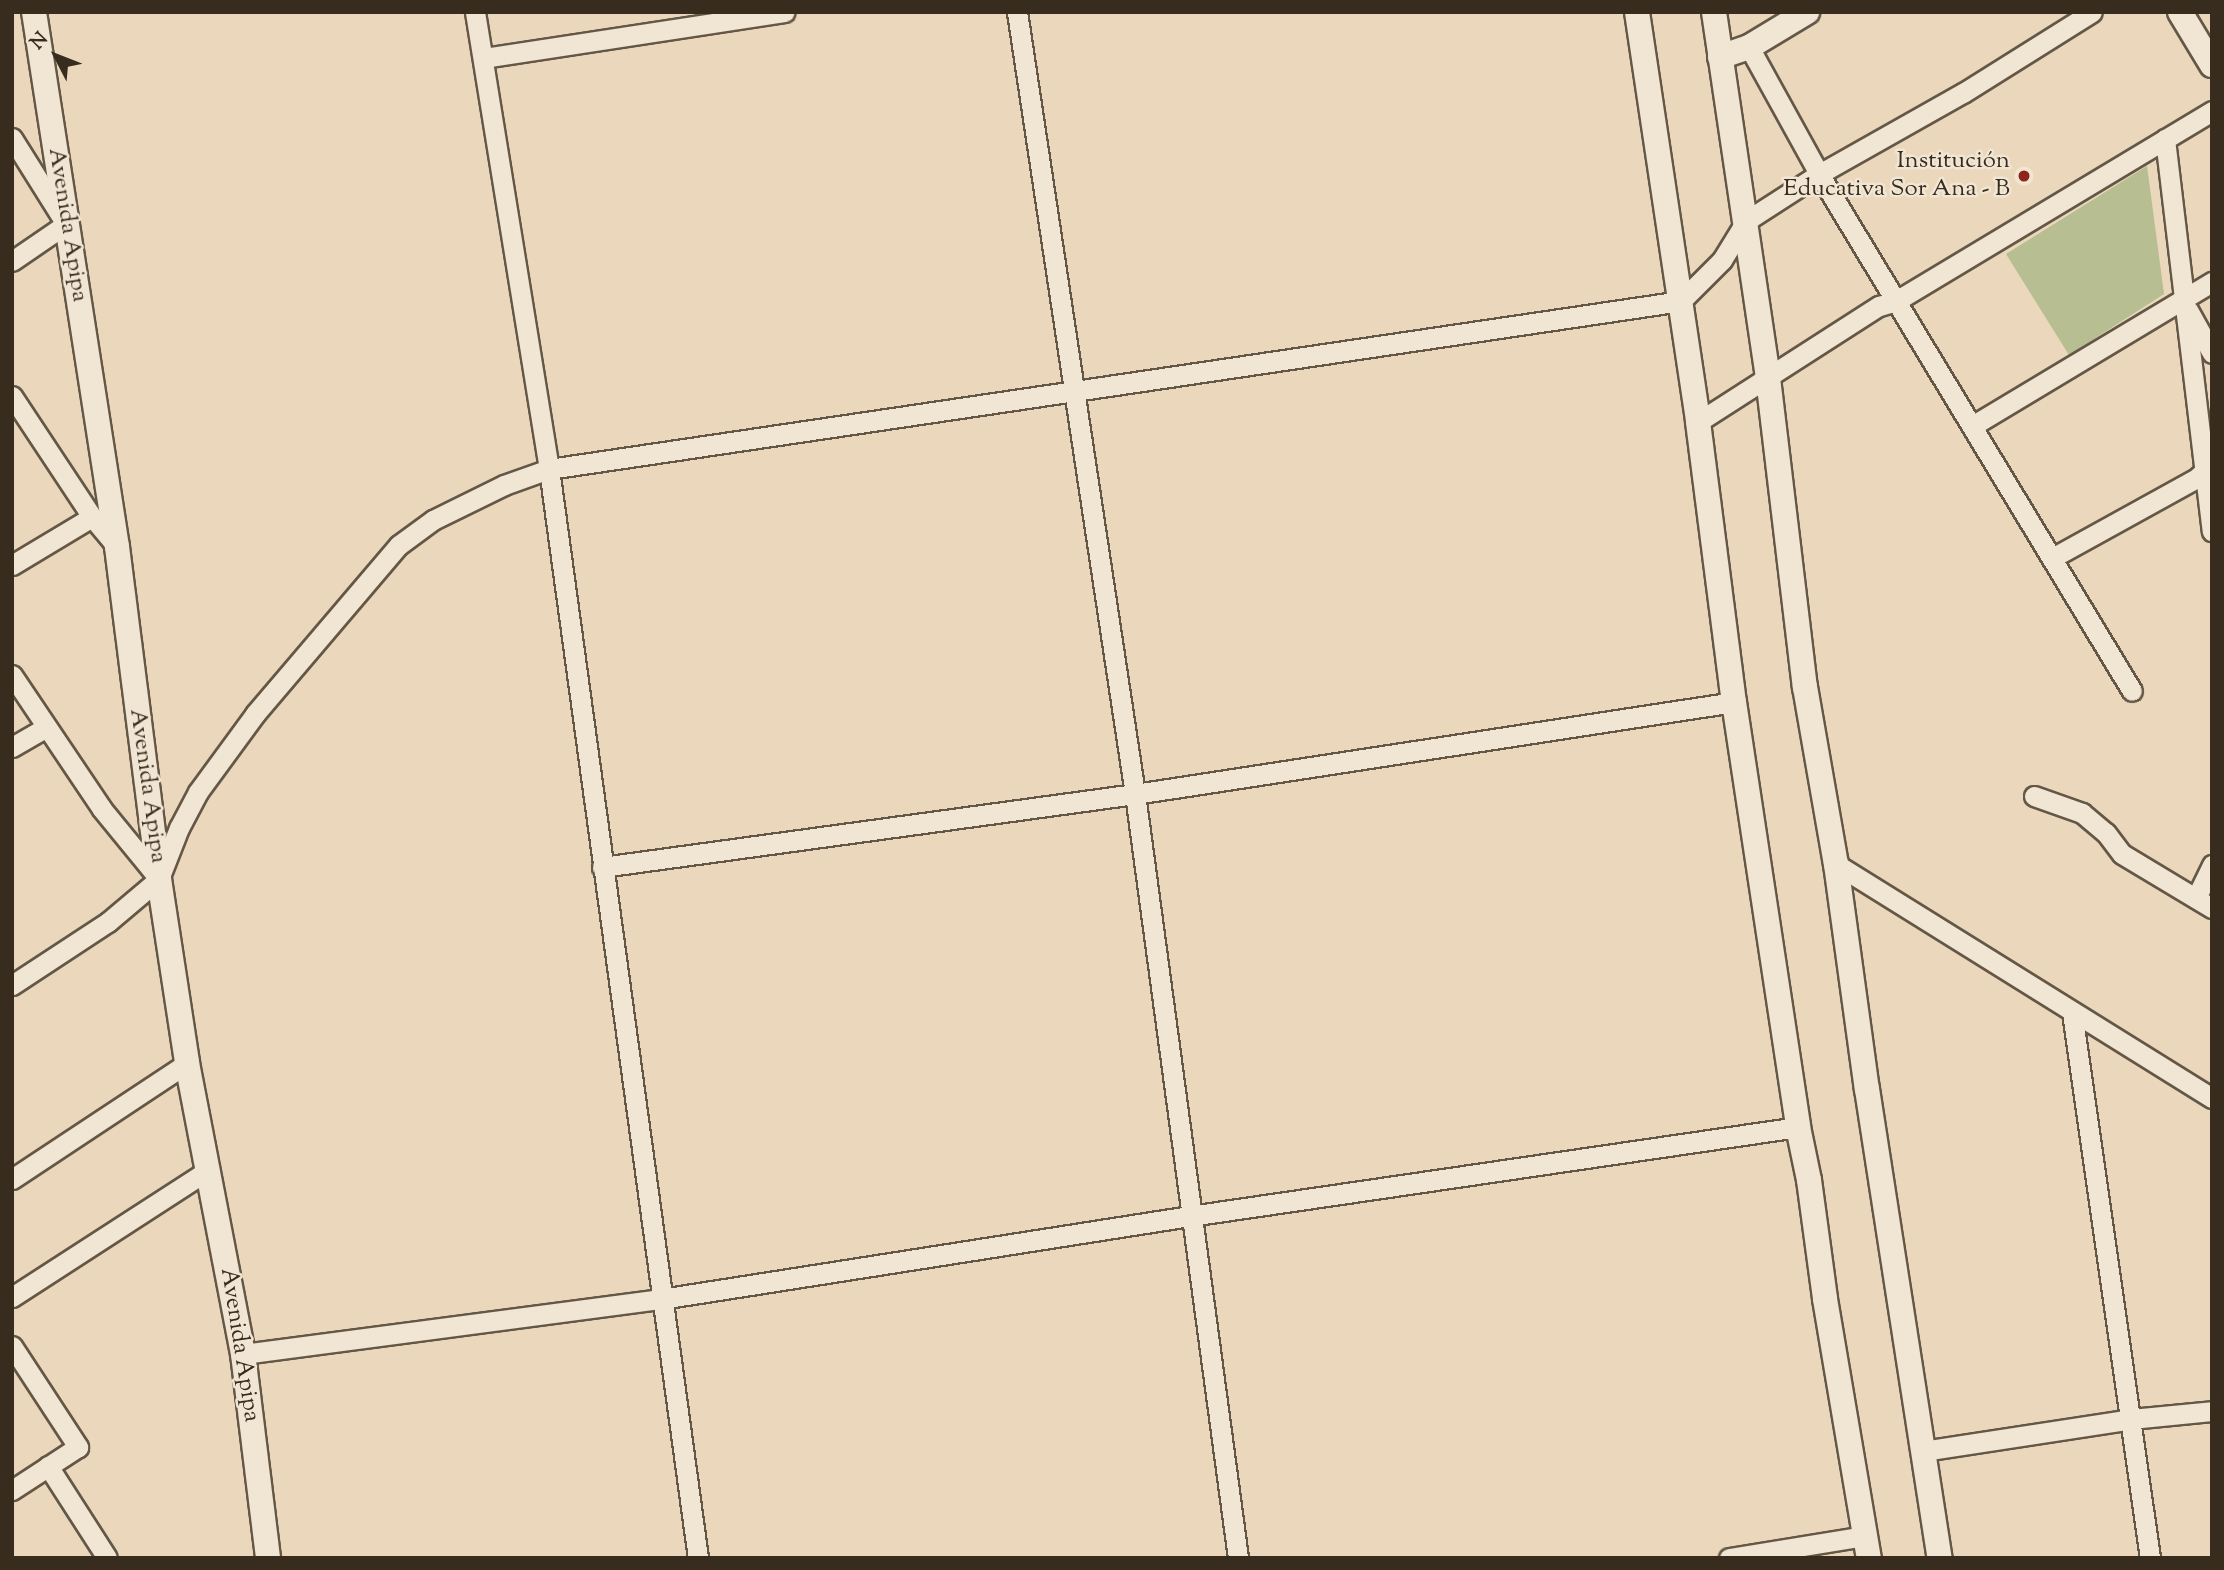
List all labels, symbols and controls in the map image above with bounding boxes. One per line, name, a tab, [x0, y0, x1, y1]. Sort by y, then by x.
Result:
north arrow	[21, 21, 91, 91]
text: N	[25, 27, 55, 56]
street label: Avenida Apipa	[41, 146, 93, 304]
place label: Institución Educativa Sor Ana - B	[1783, 148, 2010, 204]
marker: Institución Educativa Sor Ana - B	[2016, 168, 2032, 184]
street label: Avenida Apipa	[122, 707, 172, 865]
street label: Avenida Apipa	[213, 1266, 265, 1424]

